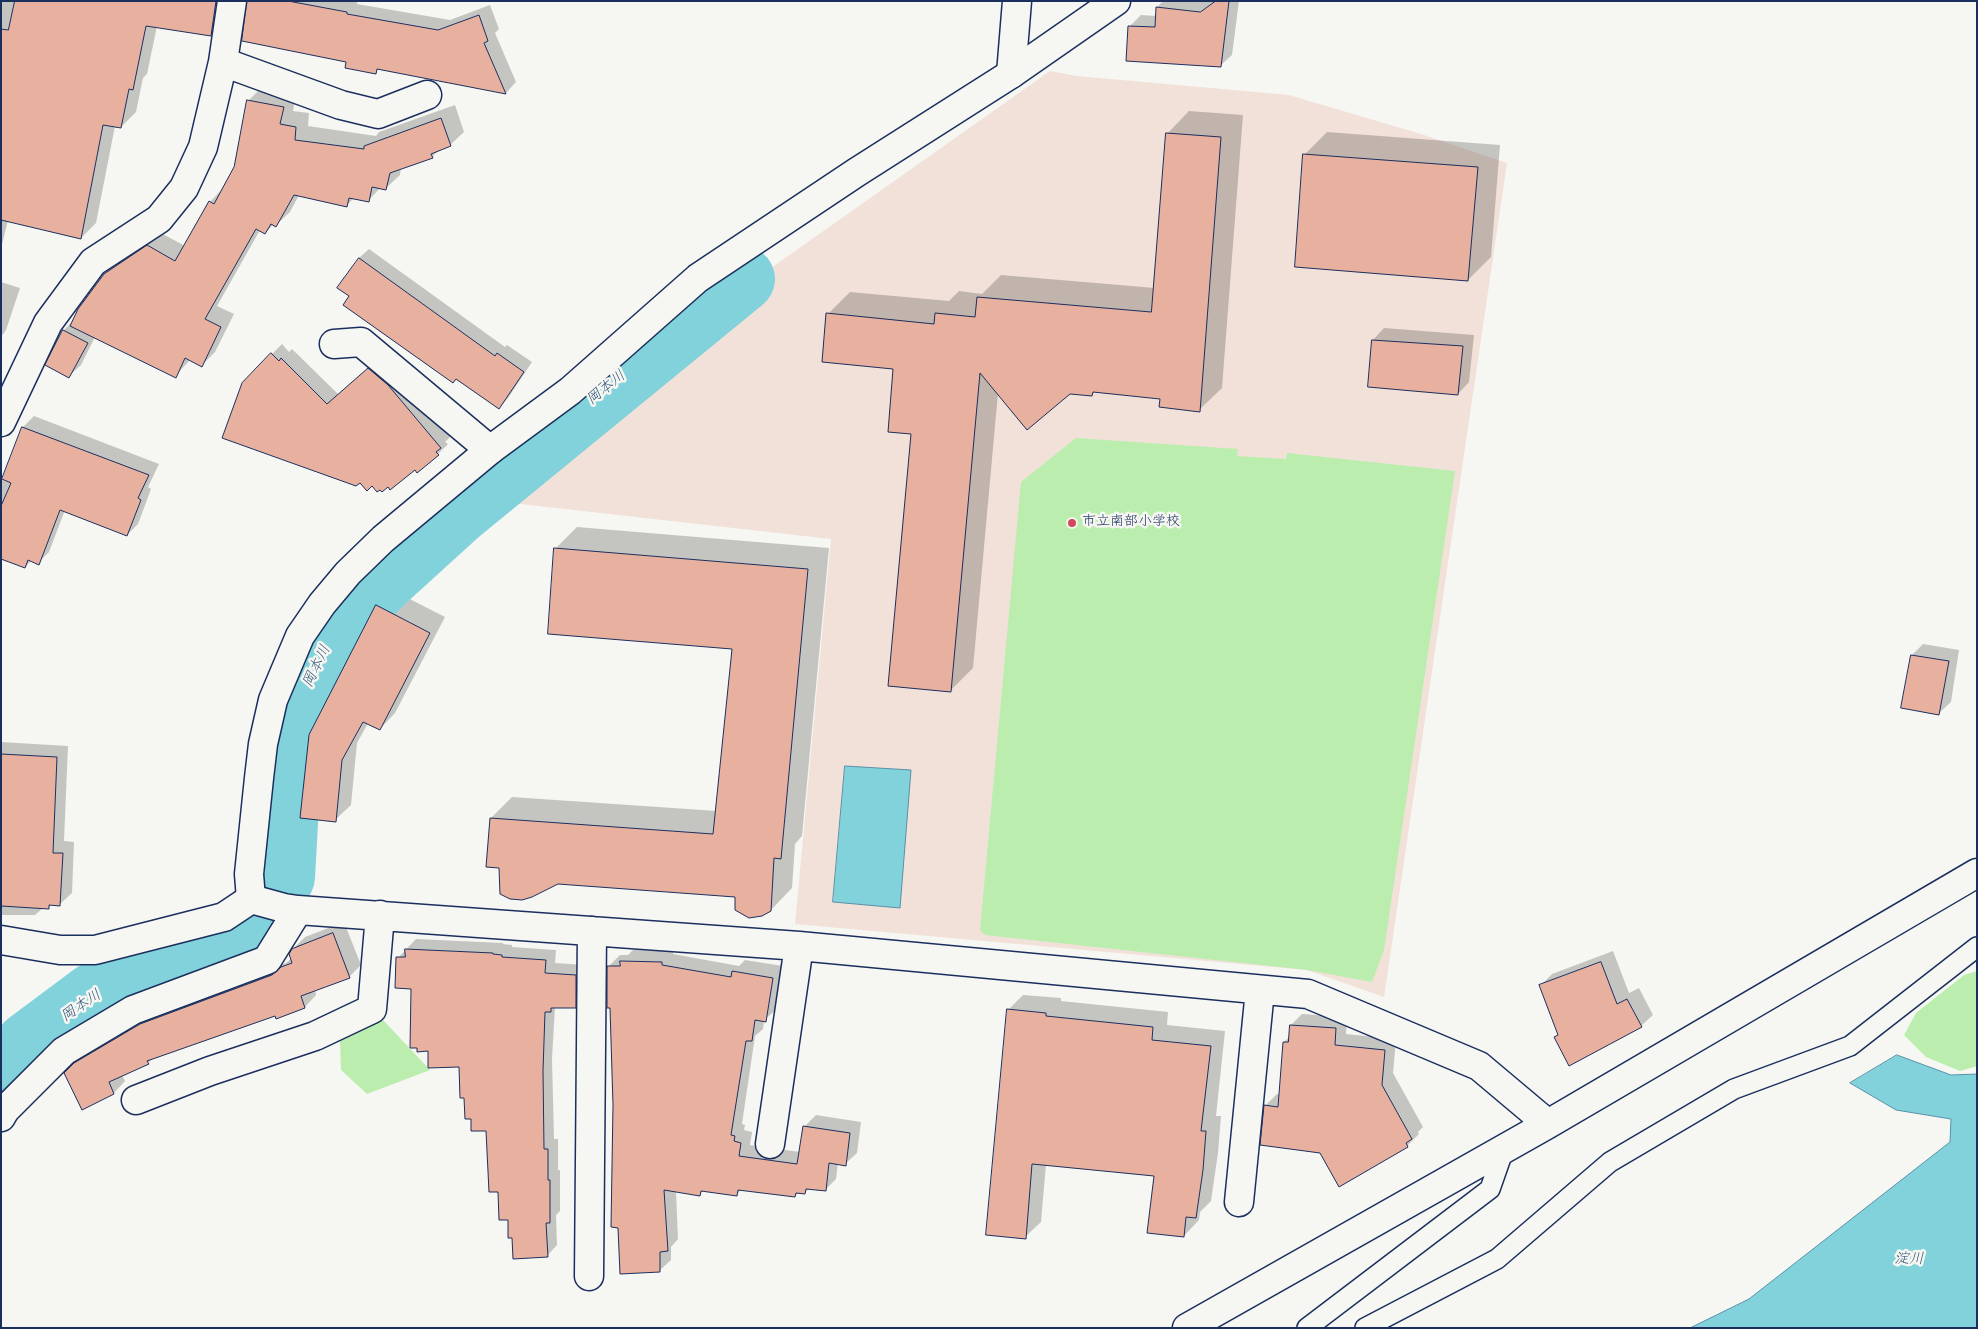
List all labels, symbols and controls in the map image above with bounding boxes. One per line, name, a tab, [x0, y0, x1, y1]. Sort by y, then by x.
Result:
water label: 岡本川	[584, 368, 630, 410]
place label: 市立南部小学校	[1082, 515, 1180, 531]
marker: 市立南部小学校	[1066, 517, 1078, 529]
water label: 岡本川	[300, 643, 336, 691]
water label: 岡本川	[58, 987, 106, 1027]
water label: 淀川	[1894, 1251, 1924, 1269]

